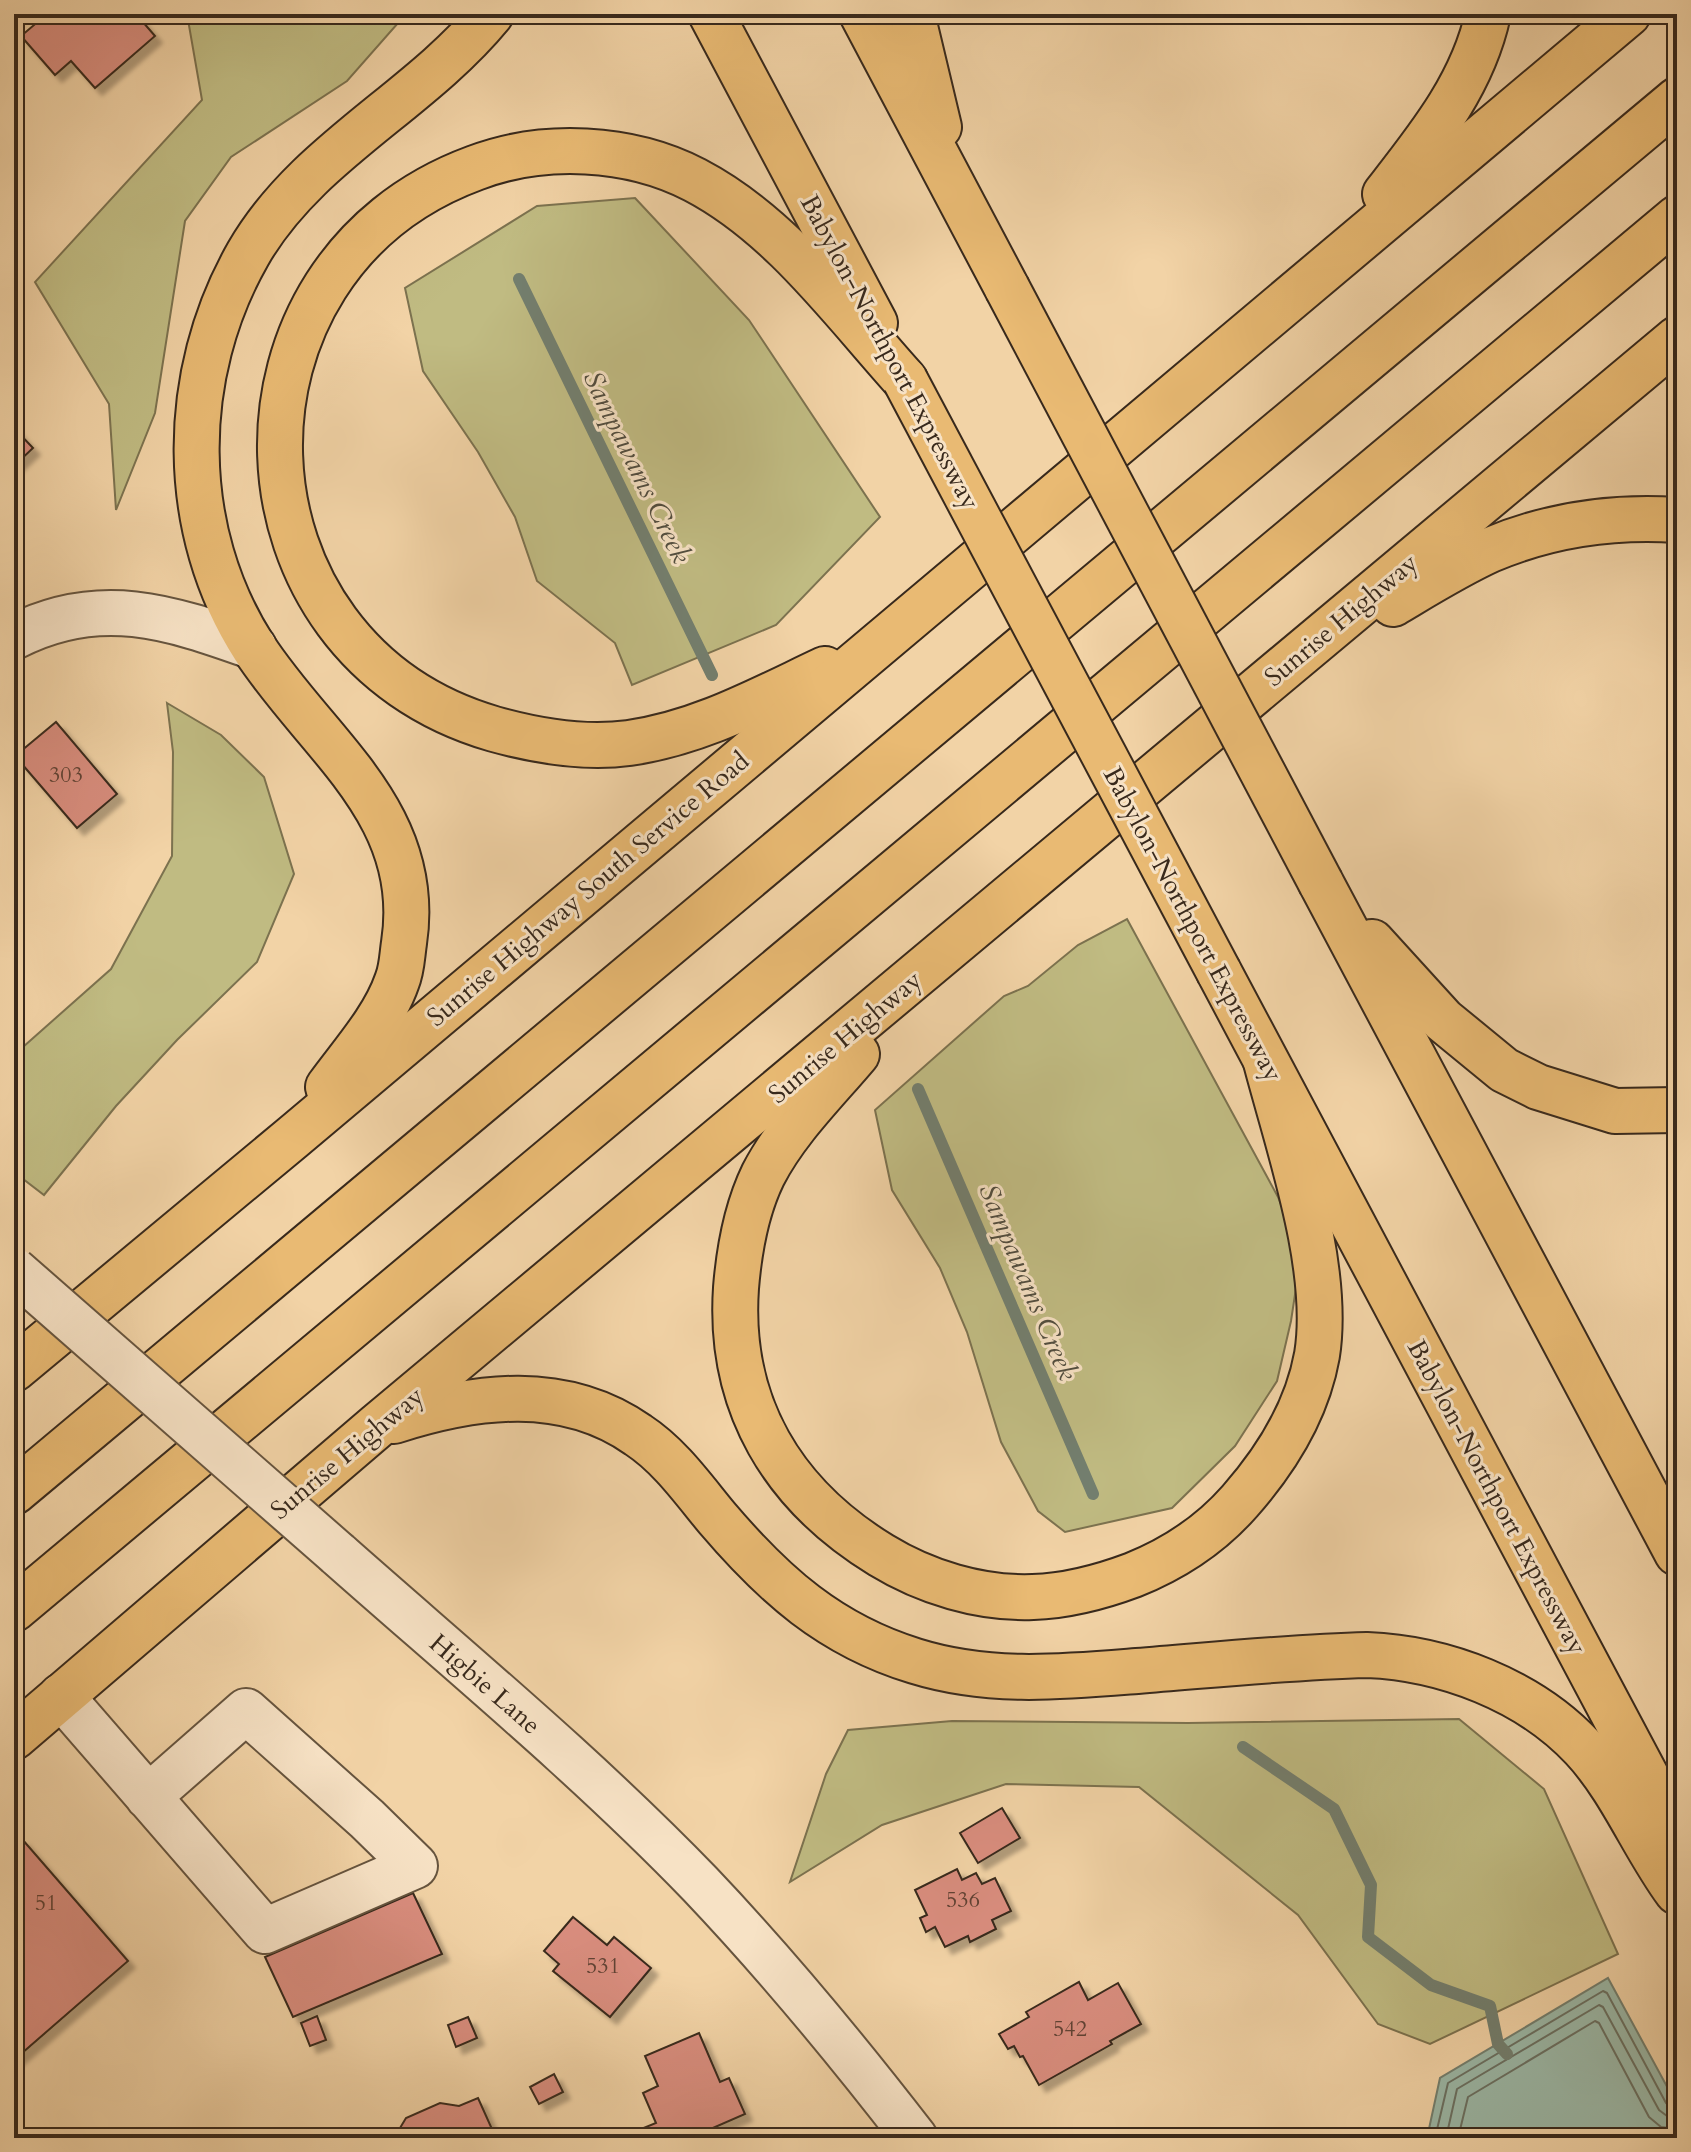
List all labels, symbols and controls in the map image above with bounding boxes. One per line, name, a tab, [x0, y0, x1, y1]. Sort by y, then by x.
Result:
street label: Babylon-Northport Expressway	[792, 189, 988, 516]
water label: Sampawams Creek	[574, 364, 700, 570]
street label: Sunrise Highway	[1257, 545, 1425, 694]
street label: Sunrise Highway South Service Road	[420, 744, 757, 1034]
house number: 303	[49, 760, 83, 790]
street label: Babylon-Northport Expressway	[1095, 761, 1291, 1088]
street label: Sunrise Highway	[761, 962, 929, 1111]
water label: Sampawams Creek	[969, 1178, 1087, 1386]
street label: Babylon-Northport Expressway	[1399, 1334, 1595, 1661]
street label: Sunrise Highway	[263, 1378, 431, 1527]
street label: Higbie Lane	[422, 1626, 548, 1742]
house number: 536	[946, 1885, 980, 1915]
house number: 51	[35, 1888, 57, 1918]
house number: 531	[586, 1951, 620, 1981]
house number: 542	[1053, 2014, 1087, 2044]

